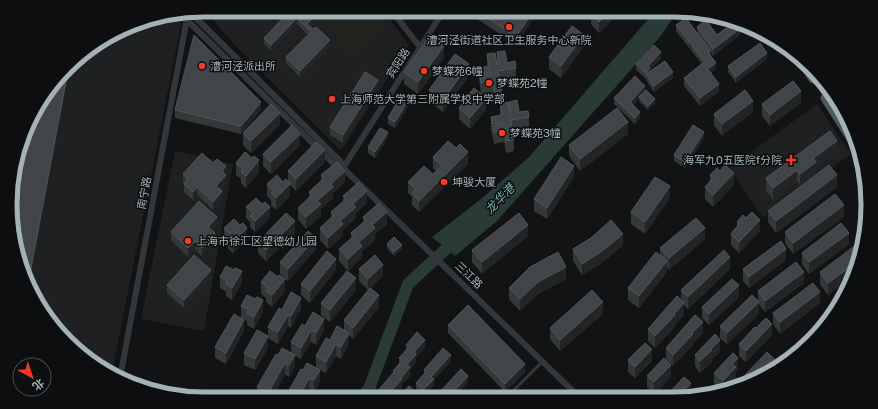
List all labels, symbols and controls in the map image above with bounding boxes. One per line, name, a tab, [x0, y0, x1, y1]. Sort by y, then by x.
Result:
marker: 漕河泾街道社区卫生服务中心新院	[504, 22, 514, 32]
place label: 漕河泾街道社区卫生服务中心新院	[427, 34, 592, 46]
street label: 宾阳路	[384, 46, 412, 80]
place label: 漕河泾派出所	[210, 60, 276, 72]
marker: 漕河泾派出所	[197, 61, 207, 71]
place label: 梦蝶苑6幢	[432, 65, 483, 77]
marker: 梦蝶苑6幢	[419, 66, 429, 76]
place label: 梦蝶苑2幢	[497, 77, 548, 89]
marker: 梦蝶苑2幢	[484, 78, 494, 88]
place label: 上海师范大学第三附属学校中学部	[340, 93, 505, 105]
marker: 上海师范大学第三附属学校中学部	[327, 94, 337, 104]
place label: 梦蝶苑3幢	[510, 127, 561, 139]
marker: 梦蝶苑3幢	[497, 128, 507, 138]
place label: 海军九0五医院f分院	[683, 154, 782, 166]
marker: 海军九0五医院f分院	[785, 154, 797, 166]
street label: 南宁路	[135, 176, 153, 210]
place label: 坤骏大厦	[452, 176, 496, 188]
marker: 坤骏大厦	[439, 177, 449, 187]
water label: 龙华港	[482, 180, 519, 217]
place label: 上海市徐汇区望德幼儿园	[196, 235, 317, 247]
marker: 上海市徐汇区望德幼儿园	[183, 236, 193, 246]
street label: 三江路	[453, 259, 485, 291]
north arrow	[12, 357, 52, 397]
text: 北	[30, 377, 46, 393]

